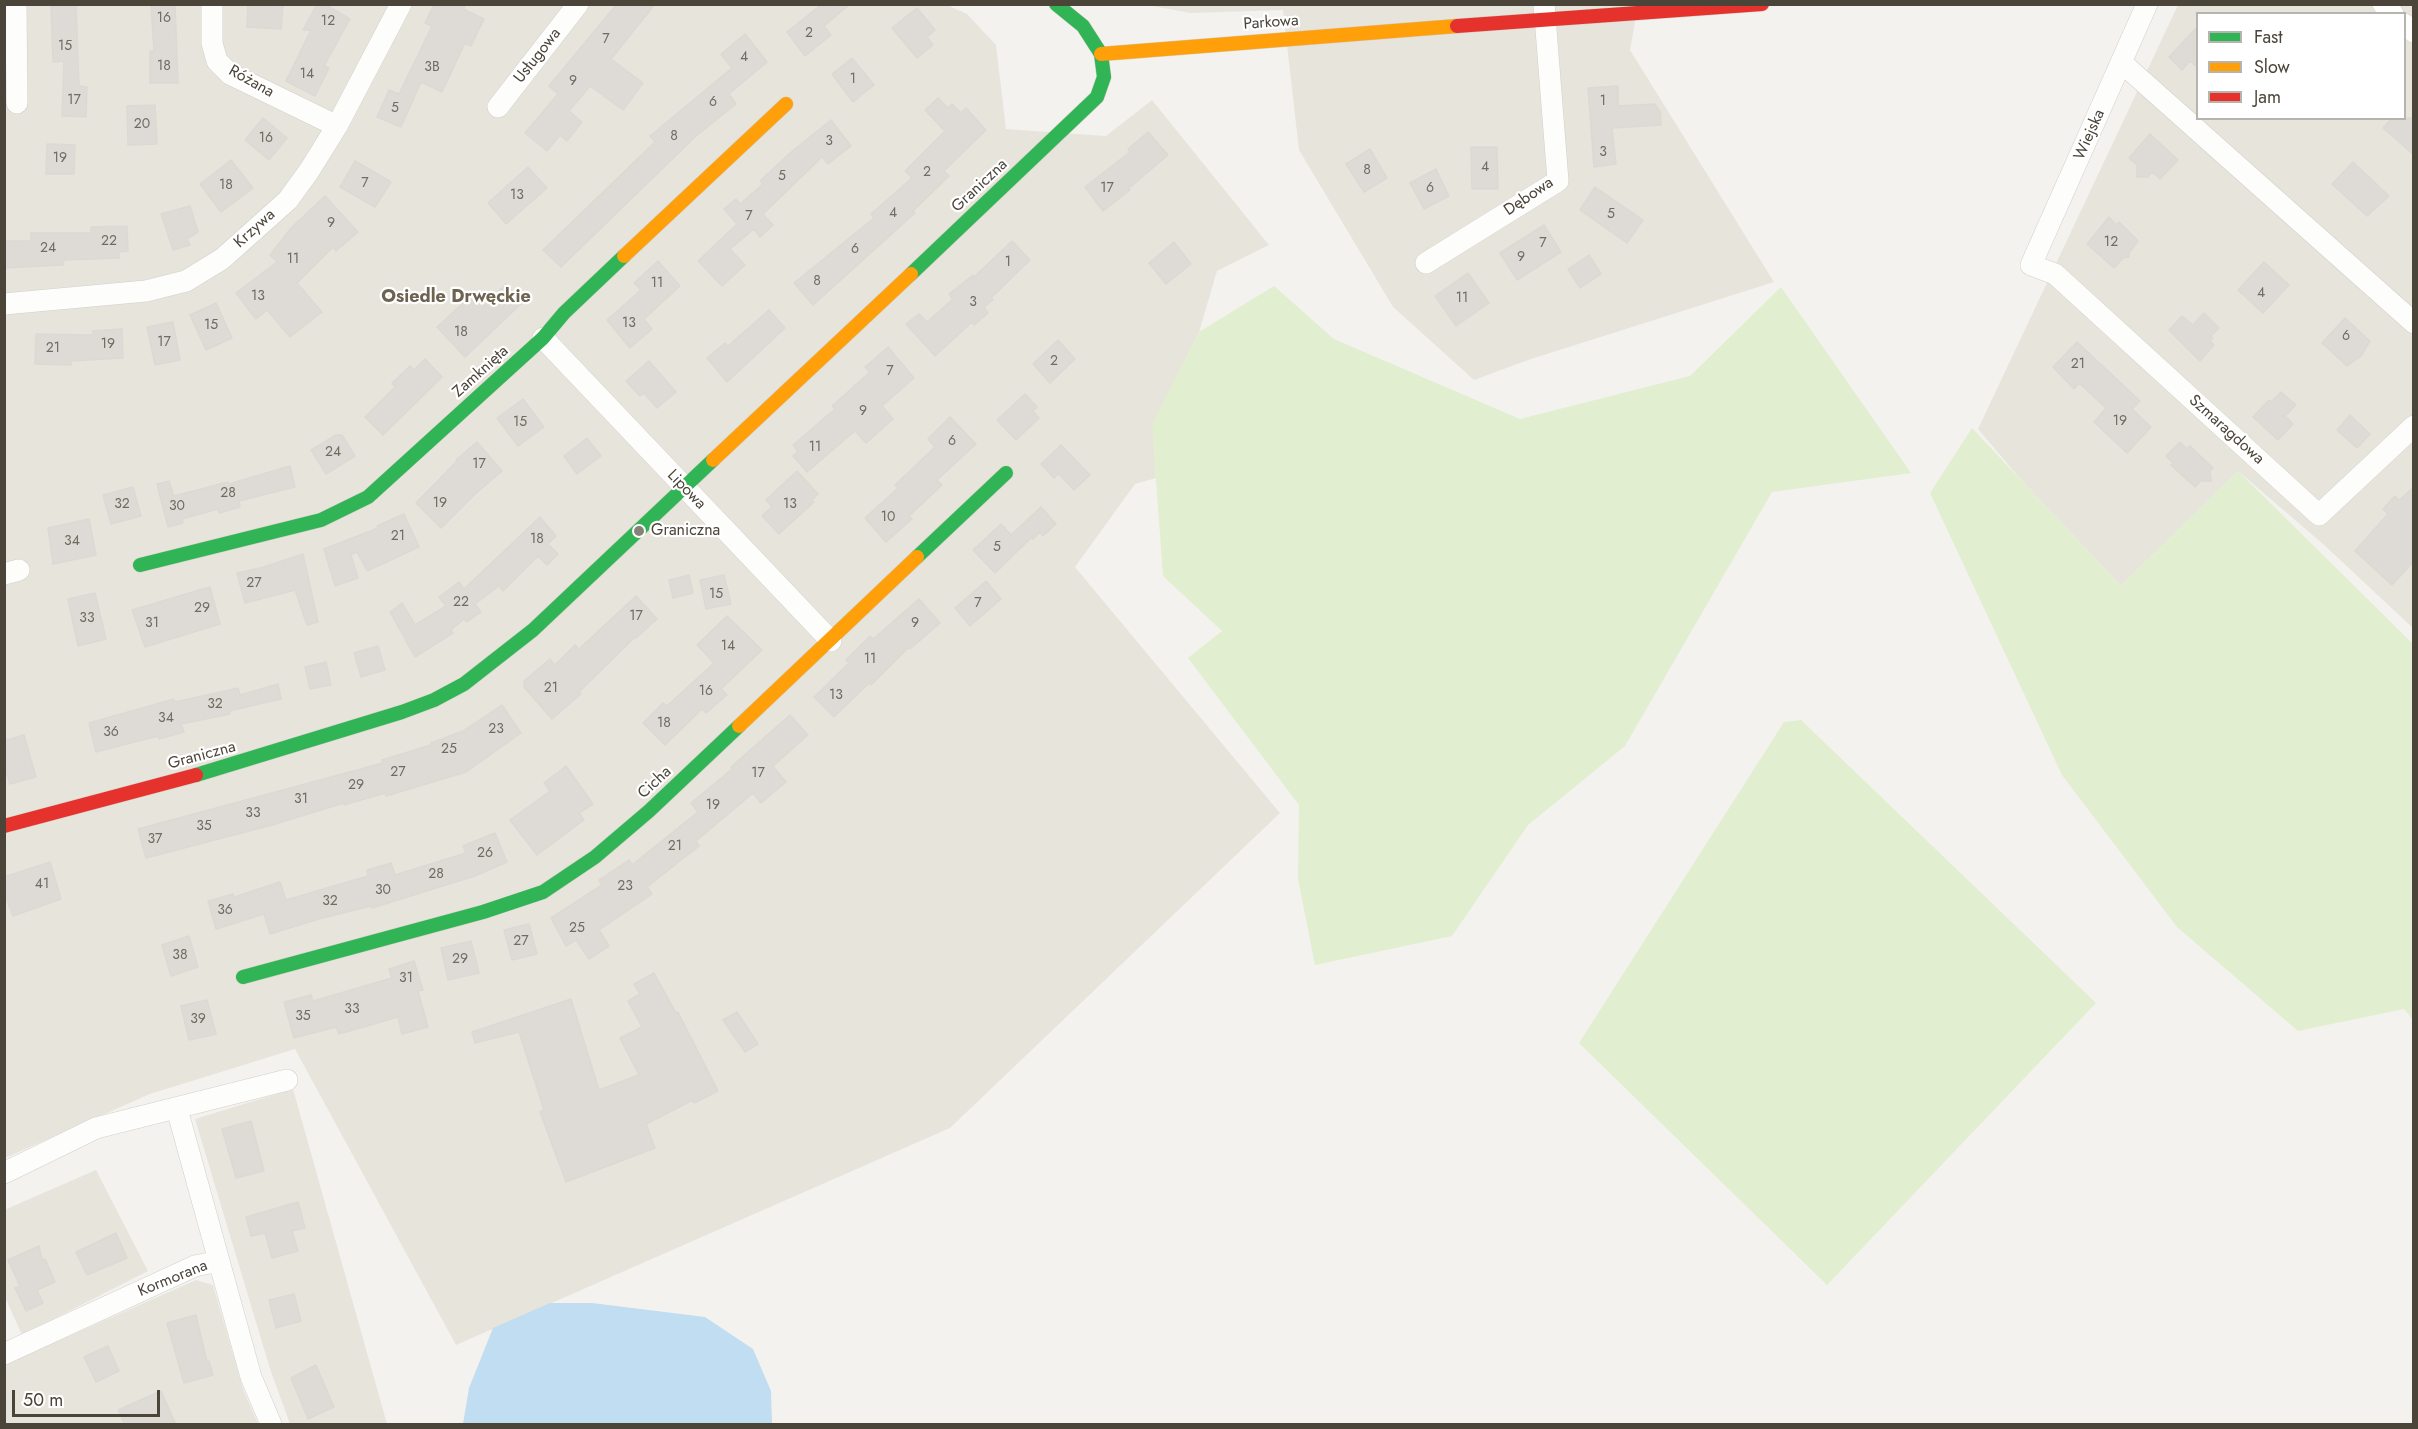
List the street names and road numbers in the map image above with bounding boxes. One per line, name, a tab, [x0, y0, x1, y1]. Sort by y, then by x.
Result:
street label: Parkowa	[1243, 11, 1299, 35]
street label: Usługowa	[511, 25, 565, 87]
street label: Różana	[225, 62, 277, 102]
street label: Wiejska	[2070, 107, 2110, 163]
street label: Graniczna	[948, 155, 1012, 217]
street label: Dębowa	[1501, 174, 1557, 220]
street label: Krzywa	[230, 206, 280, 252]
street label: Zamknięta	[449, 342, 513, 402]
street label: Szmaragdowa	[2184, 391, 2268, 469]
street label: Lipowa	[663, 466, 709, 514]
street label: Graniczna	[166, 738, 238, 774]
street label: Cicha	[634, 763, 676, 803]
street label: Kormorana	[135, 1256, 211, 1302]

